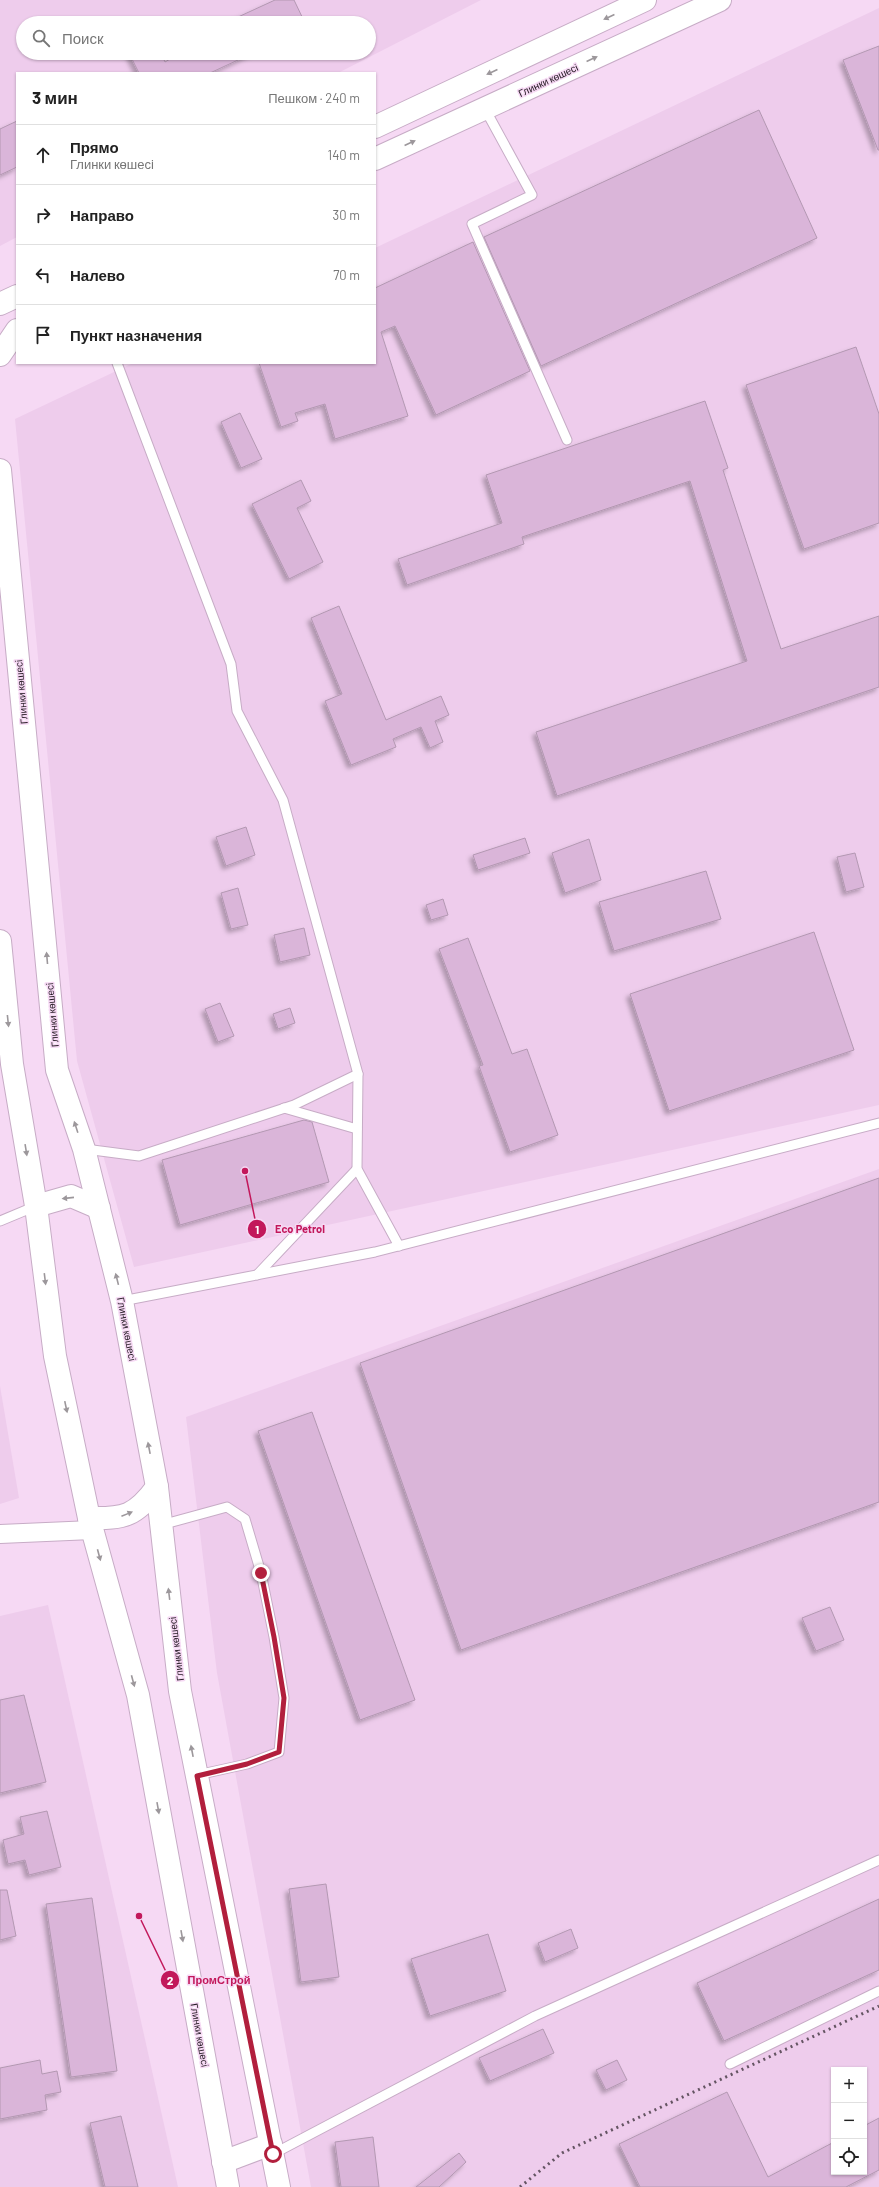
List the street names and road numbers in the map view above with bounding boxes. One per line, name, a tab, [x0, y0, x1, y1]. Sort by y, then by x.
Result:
street label: Глинки көшесі	[516, 61, 580, 99]
street label: Глинки көшесі	[12, 659, 30, 725]
street label: Глинки көшесі	[43, 982, 61, 1048]
street label: Глинки көшесі	[115, 1296, 139, 1362]
street label: Глинки көшесі	[166, 1616, 186, 1682]
street label: Глинки көшесі	[188, 2002, 212, 2068]

